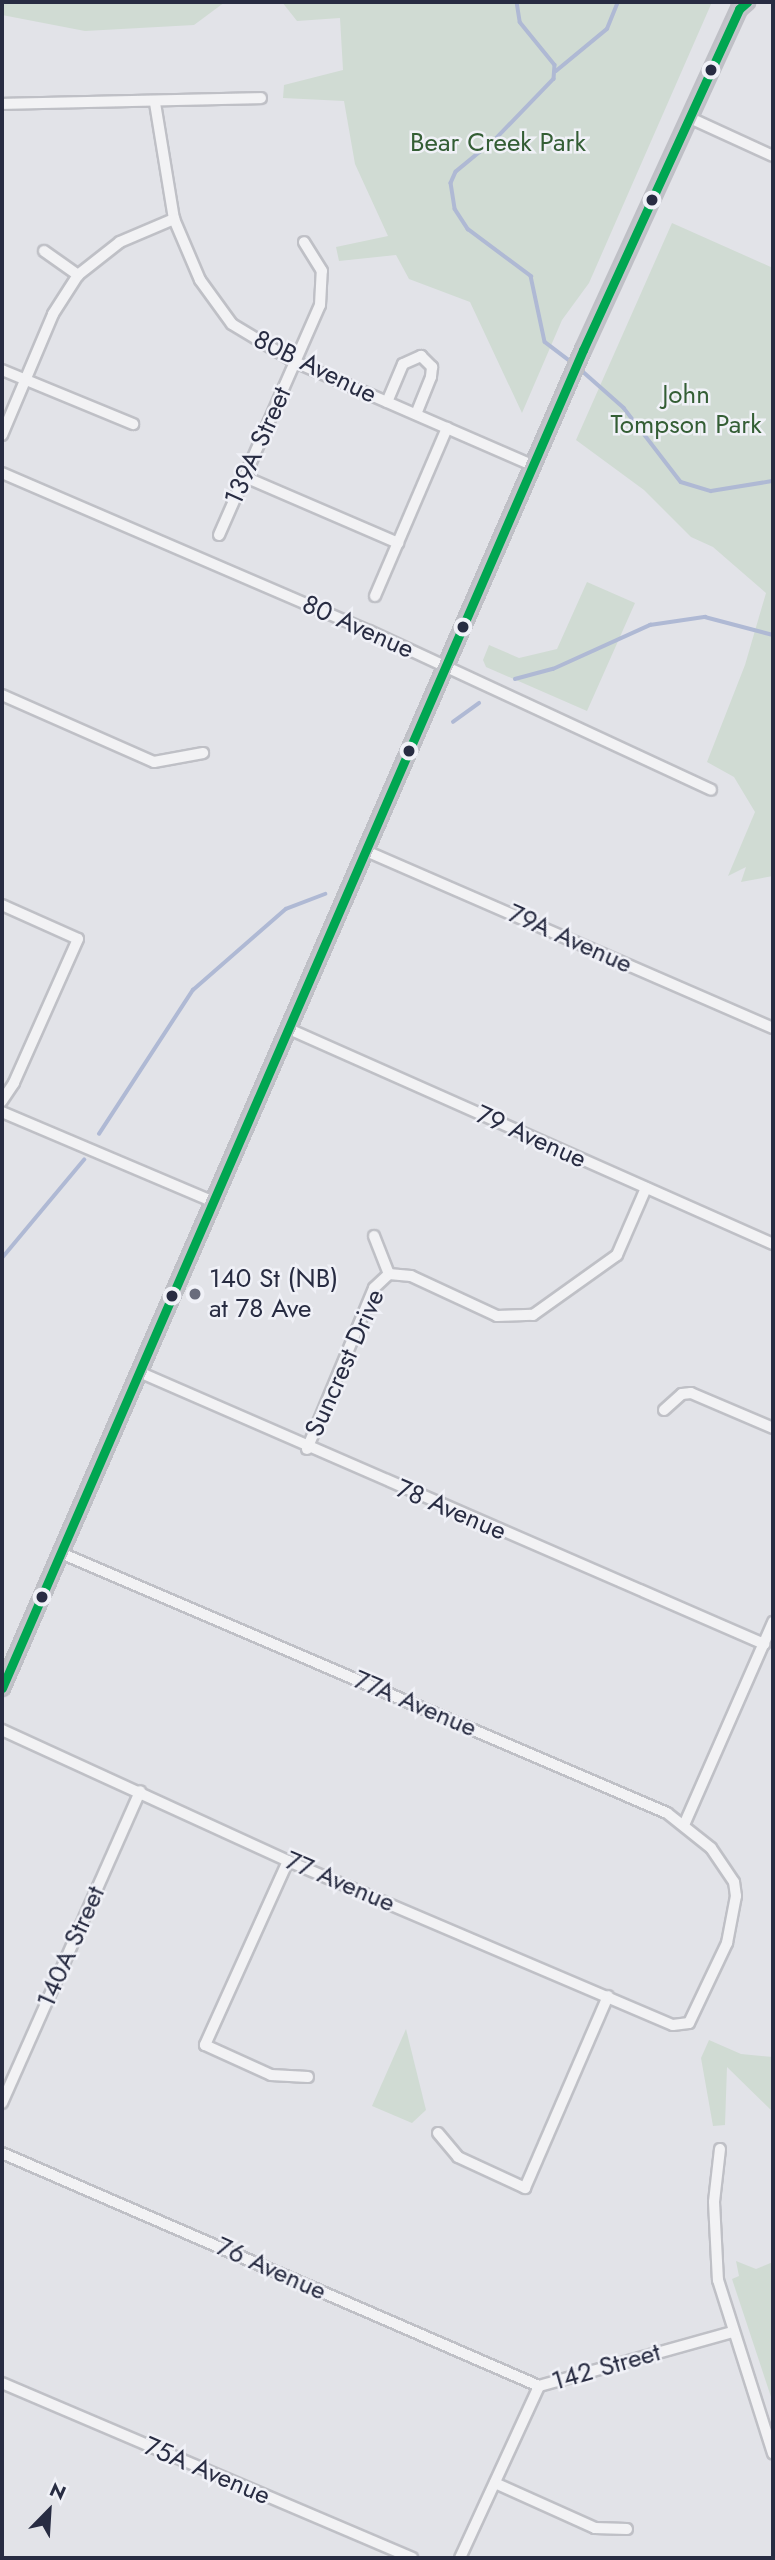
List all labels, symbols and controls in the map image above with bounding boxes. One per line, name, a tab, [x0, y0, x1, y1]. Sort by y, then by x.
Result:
unlabelled marker	[704, 63, 718, 77]
park label: Bear Creek Park	[410, 127, 586, 159]
unlabelled marker	[645, 193, 659, 207]
street label: 80B Avenue	[248, 324, 382, 410]
park label: John Tompson Park	[610, 379, 762, 440]
street label: 139A Street	[218, 382, 298, 510]
street label: 80 Avenue	[297, 589, 419, 665]
unlabelled marker	[456, 620, 470, 634]
unlabelled marker	[402, 744, 416, 758]
street label: 79A Avenue	[503, 898, 637, 980]
street label: 79 Avenue	[471, 1099, 591, 1175]
place label: 140 St (NB) at 78 Ave	[209, 1263, 338, 1324]
street label: Suncrest Drive	[299, 1284, 391, 1442]
marker: 140 St (NB) at 78 Ave	[187, 1286, 203, 1302]
unlabelled marker	[165, 1289, 179, 1303]
street label: 78 Avenue	[391, 1473, 511, 1547]
unlabelled marker	[35, 1590, 49, 1604]
street label: 77A Avenue	[349, 1664, 481, 1744]
street label: 77 Avenue	[280, 1845, 400, 1919]
street label: 140A Street	[30, 1882, 112, 2012]
street label: 76 Avenue	[211, 2231, 331, 2307]
street label: 142 Street	[548, 2337, 664, 2397]
street label: 75A Avenue	[139, 2430, 275, 2512]
north arrow	[14, 2476, 84, 2546]
text: N	[45, 2476, 70, 2507]

